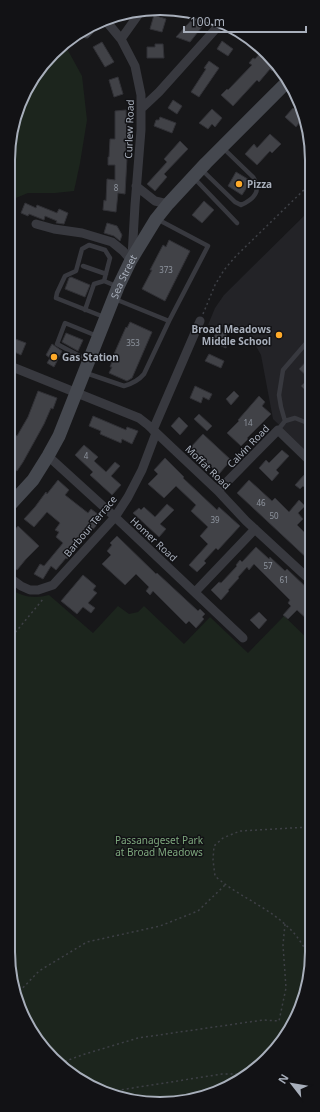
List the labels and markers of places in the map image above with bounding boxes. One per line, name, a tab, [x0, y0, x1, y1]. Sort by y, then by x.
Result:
place label: Pizza	[247, 177, 272, 191]
marker: Pizza	[234, 179, 244, 189]
place label: Broad Meadows Middle School	[192, 322, 271, 348]
marker: Broad Meadows Middle School	[274, 330, 284, 340]
place label: Gas Station	[62, 350, 119, 364]
marker: Gas Station	[49, 352, 59, 362]

